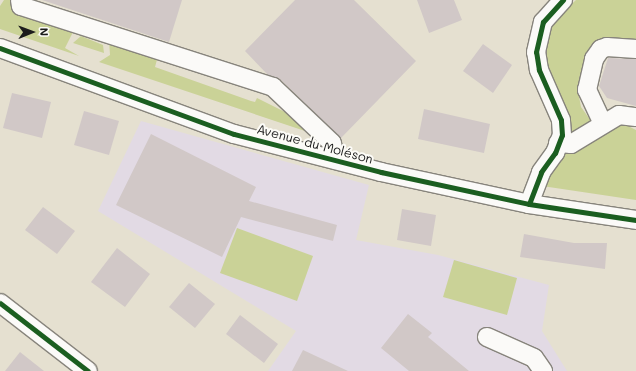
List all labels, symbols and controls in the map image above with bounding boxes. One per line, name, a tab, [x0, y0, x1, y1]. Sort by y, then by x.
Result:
north arrow	[12, 12, 52, 52]
text: N	[37, 27, 52, 36]
street label: Avenue du Moléson	[255, 121, 375, 167]

